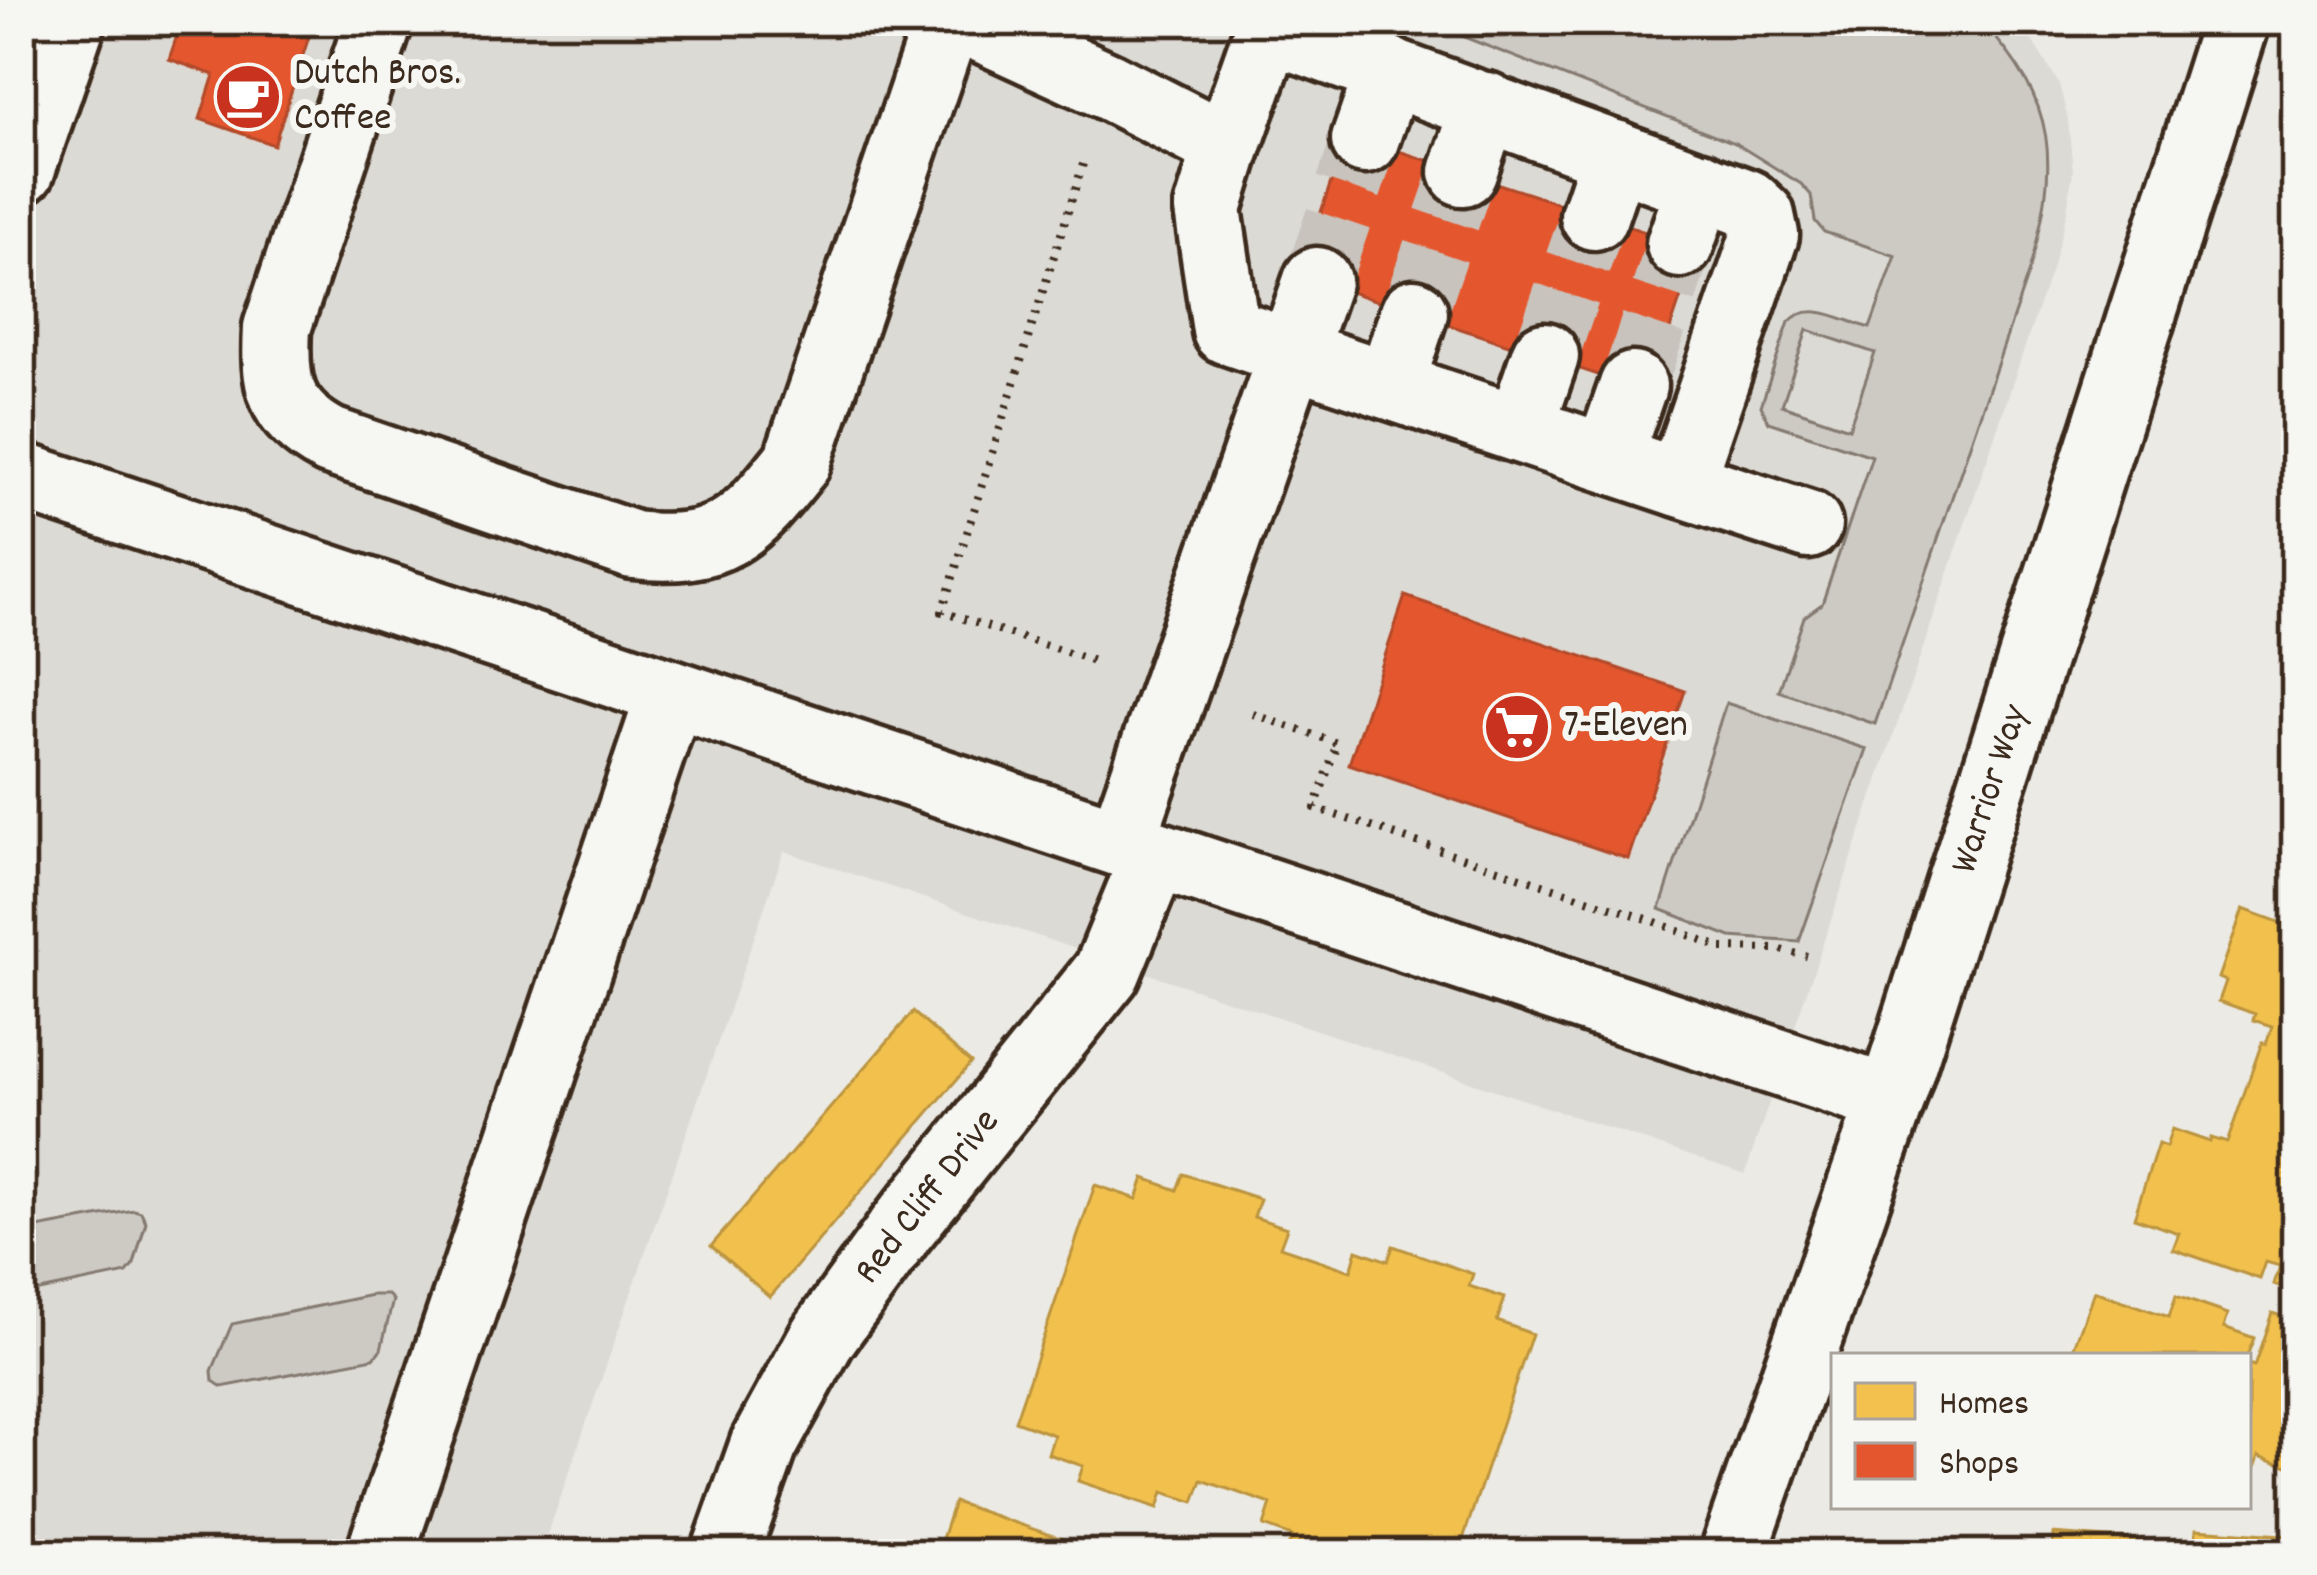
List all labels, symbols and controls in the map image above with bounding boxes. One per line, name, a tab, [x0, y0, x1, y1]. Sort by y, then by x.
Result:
place label: Dutch Bros. Coffee	[294, 48, 461, 148]
cafe icon: Dutch Bros. Coffee	[213, 62, 283, 132]
supermarket icon: 7-Eleven	[1482, 692, 1552, 762]
street label: Warrior Way	[1939, 698, 2045, 881]
place label: 7-Eleven	[1564, 700, 1688, 755]
street label: Red Cliff Drive	[843, 1099, 1015, 1297]
legend	[1831, 1353, 2251, 1509]
text: Homes	[1939, 1380, 2029, 1432]
text: Shops	[1939, 1440, 2019, 1492]

